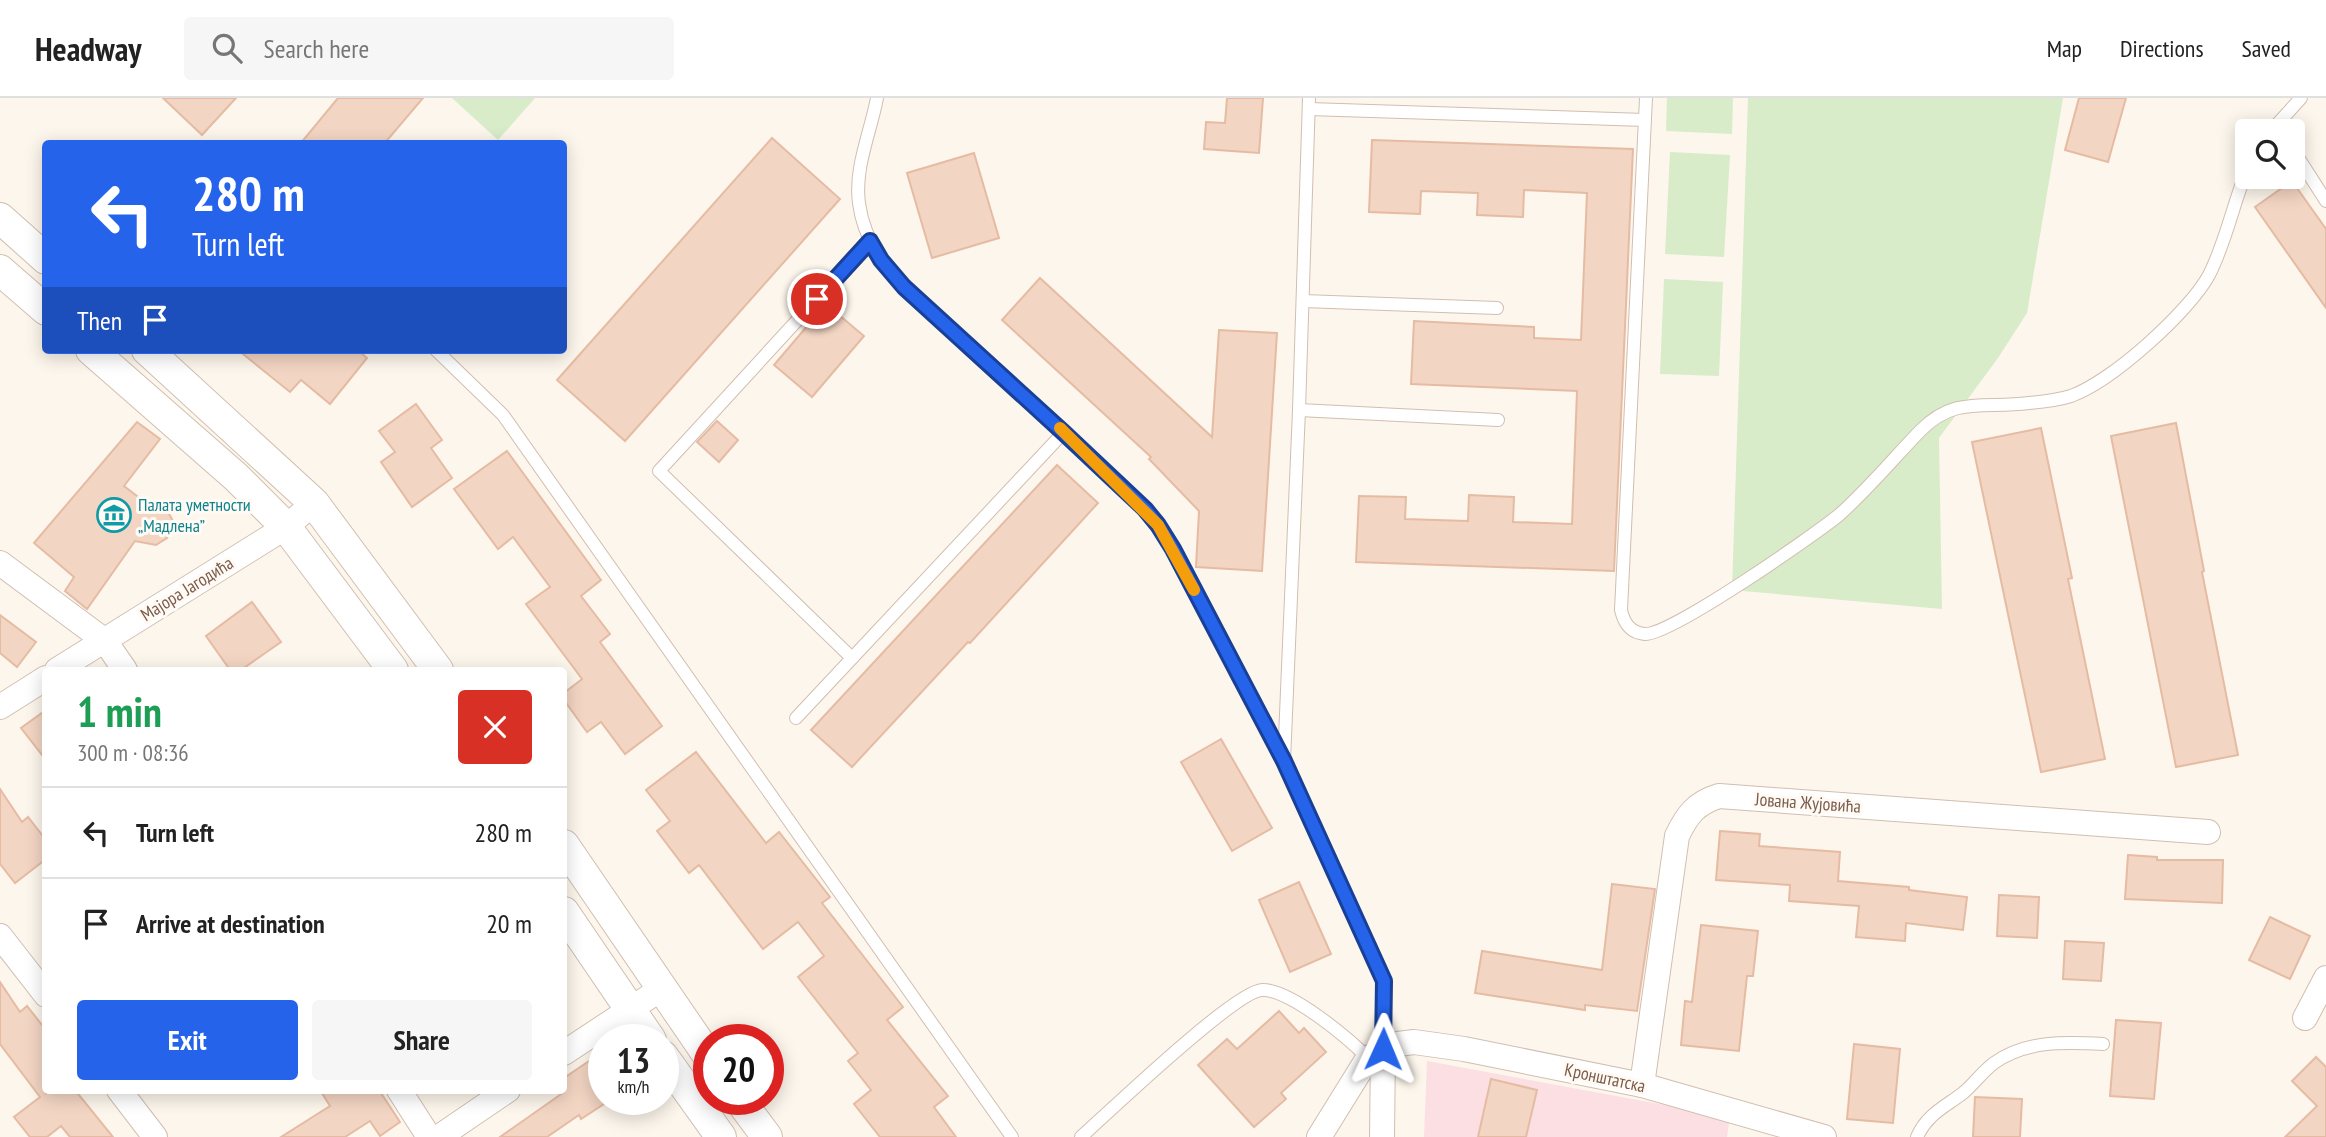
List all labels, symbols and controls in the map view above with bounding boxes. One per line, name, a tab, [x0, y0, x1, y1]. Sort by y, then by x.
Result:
search box	[184, 17, 674, 80]
text: Headway	[35, 27, 142, 70]
icon: search	[208, 29, 246, 67]
text: Search here	[264, 32, 369, 65]
text: Map	[2047, 33, 2082, 64]
text: Directions	[2120, 33, 2204, 64]
text: Saved	[2242, 33, 2291, 64]
map controls	[2235, 119, 2305, 189]
button: search	[2235, 119, 2305, 189]
text: 280 m	[192, 161, 305, 225]
icon: left	[77, 168, 168, 259]
text: Turn left	[192, 223, 284, 265]
pin	[787, 269, 847, 329]
icon: arrive	[798, 280, 836, 318]
icon: arrive	[136, 301, 174, 339]
text: Then	[77, 304, 122, 337]
place label: Палата уметности „Мадлена”	[138, 493, 251, 537]
museum icon: Палата уметности „Мадлена”	[95, 496, 133, 534]
street label: Мајора Јагодића	[136, 551, 237, 626]
text: 1 min	[77, 684, 162, 739]
button: close	[458, 690, 532, 764]
text: 300 m · 08:36	[77, 738, 189, 767]
street label: Јована Жујовића	[1753, 787, 1862, 818]
icon: left	[77, 814, 115, 852]
text: Turn left	[136, 816, 214, 849]
text: 280 m	[474, 816, 532, 849]
icon: arrive	[77, 905, 115, 943]
text: Arrive at destination	[136, 907, 325, 940]
text: 20 m	[486, 907, 532, 940]
button: Exit	[77, 1000, 298, 1080]
button: Share	[312, 1000, 532, 1080]
position arrow	[1346, 1012, 1420, 1086]
speed limit sign: 20	[693, 1024, 784, 1115]
text: 13	[617, 1037, 650, 1083]
street label: Кронштатска	[1563, 1058, 1648, 1097]
text: km/h	[618, 1075, 649, 1098]

